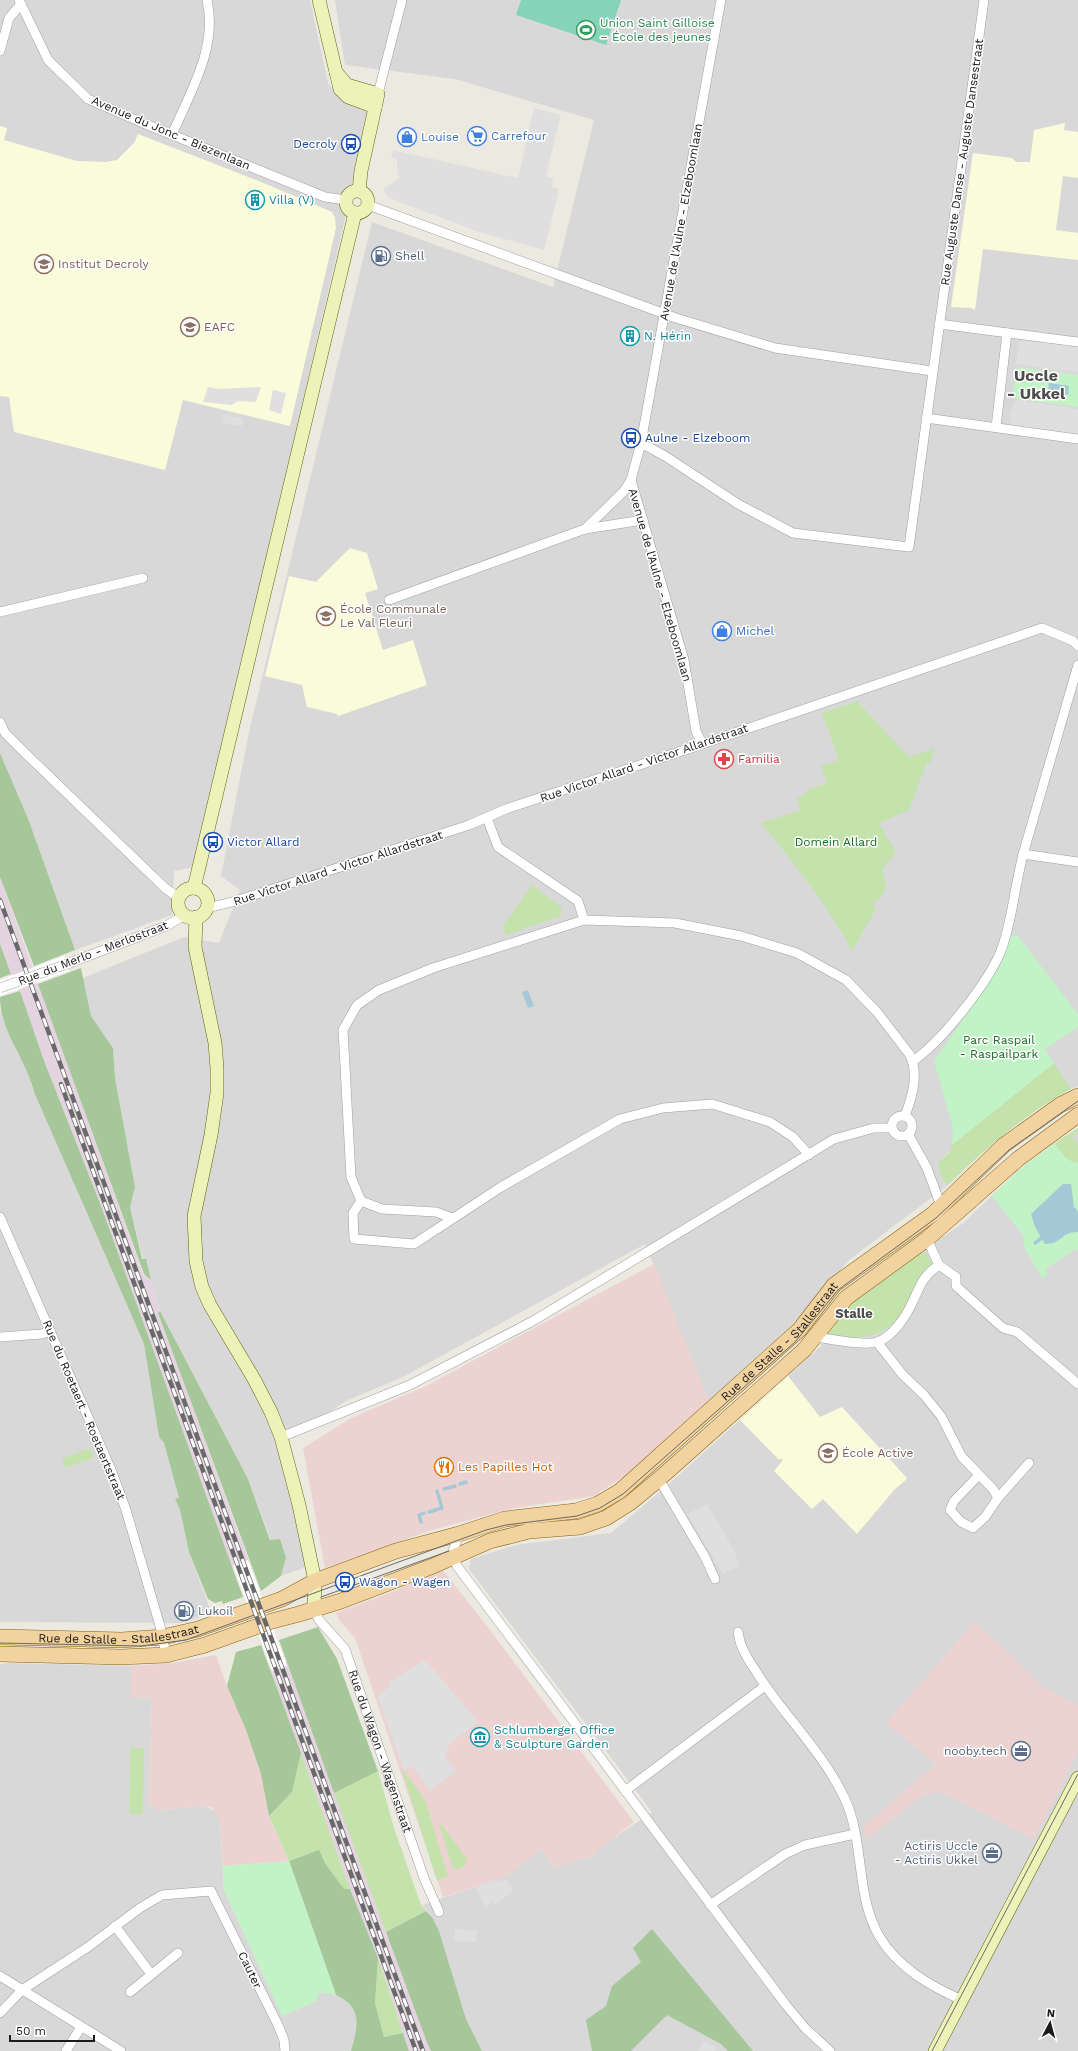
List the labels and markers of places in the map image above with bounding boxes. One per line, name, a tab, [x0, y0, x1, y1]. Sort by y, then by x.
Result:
place label: Union Saint Gilloise – École des jeunes	[600, 16, 715, 44]
sports icon: Union Saint Gilloise – École des jeunes	[575, 19, 597, 41]
supermarket icon: Carrefour	[466, 125, 488, 147]
shop icon: Louise	[396, 126, 418, 148]
place label: Carrefour	[491, 129, 547, 143]
place label: Louise	[421, 130, 459, 144]
bus stop icon: Decroly	[340, 133, 362, 155]
place label: Decroly	[293, 137, 338, 151]
building icon: Villa (V)	[244, 189, 266, 211]
place label: Villa (V)	[269, 193, 314, 207]
fuel station icon: Shell	[370, 245, 392, 267]
place label: Shell	[395, 249, 425, 263]
school or university icon: Institut Decroly	[33, 253, 55, 275]
place label: Institut Decroly	[58, 257, 150, 271]
school or university icon: EAFC	[179, 316, 201, 338]
place label: EAFC	[204, 320, 235, 334]
building icon: N. Hérin	[619, 325, 641, 347]
place label: N. Hérin	[644, 329, 691, 343]
bus stop icon: Aulne - Elzeboom	[620, 427, 642, 449]
place label: Aulne - Elzeboom	[645, 431, 750, 445]
place label: École Communale Le Val Fleuri	[340, 602, 447, 630]
school or university icon: École Communale Le Val Fleuri	[315, 605, 337, 627]
shop icon: Michel	[711, 620, 733, 642]
place label: Michel	[736, 624, 775, 638]
pharmacy icon: Familia	[713, 748, 735, 770]
place label: Familia	[738, 752, 780, 766]
bus stop icon: Victor Allard	[202, 831, 224, 853]
place label: Victor Allard	[227, 835, 299, 849]
school or university icon: École Active	[817, 1442, 839, 1464]
place label: École Active	[842, 1446, 914, 1460]
restaurant icon: Les Papilles Hot	[433, 1456, 455, 1478]
place label: Les Papilles Hot	[458, 1460, 553, 1474]
bus stop icon: Wagon - Wagen	[334, 1571, 356, 1593]
place label: Wagon - Wagen	[359, 1575, 450, 1589]
fuel station icon: Lukoil	[173, 1600, 195, 1622]
place label: Lukoil	[198, 1604, 233, 1618]
place label: Schlumberger Office & Sculpture Garden	[494, 1723, 615, 1751]
museum icon: Schlumberger Office & Sculpture Garden	[469, 1726, 491, 1748]
office icon: nooby.tech	[1010, 1740, 1032, 1762]
place label: nooby.tech	[944, 1744, 1007, 1758]
place label: Actiris Uccle - Actiris Ukkel	[895, 1839, 978, 1867]
office icon: Actiris Uccle - Actiris Ukkel	[981, 1842, 1003, 1864]

